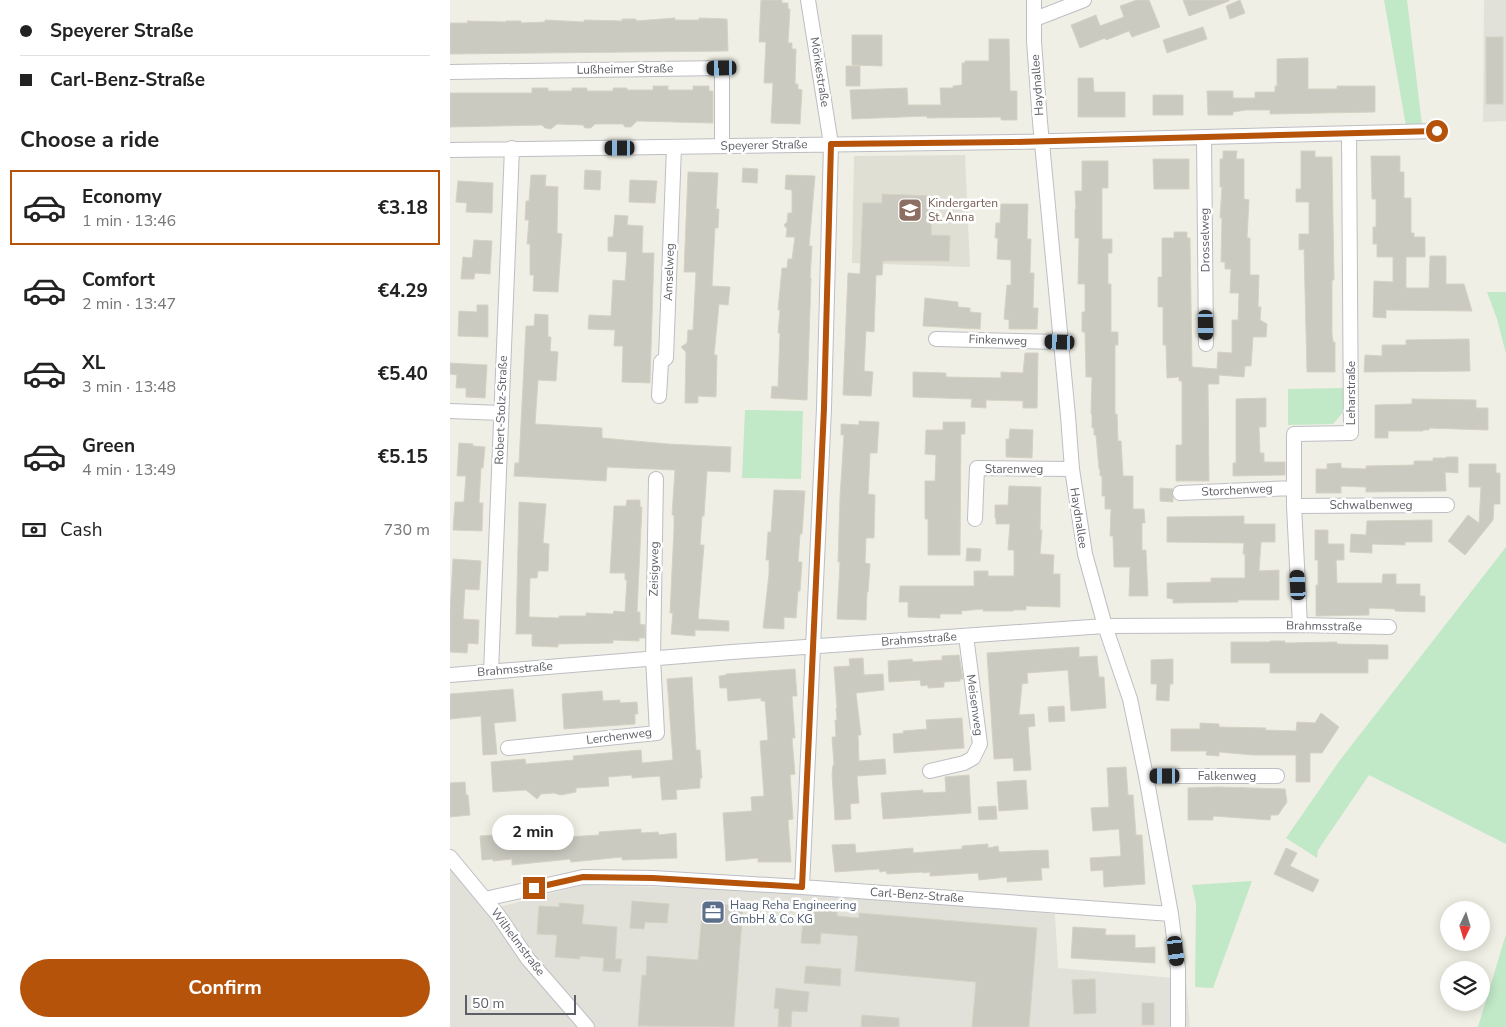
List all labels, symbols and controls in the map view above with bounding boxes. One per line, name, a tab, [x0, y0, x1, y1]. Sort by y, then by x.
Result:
text: Speyerer Straße	[50, 18, 193, 44]
street label: Mörikestraße	[807, 36, 833, 108]
street label: Haydnallee	[1027, 54, 1047, 116]
street label: Lußheimer Straße	[577, 60, 673, 78]
car	[706, 60, 737, 76]
text: Carl-Benz-Straße	[50, 67, 205, 93]
route start	[1426, 120, 1448, 142]
text: Choose a ride	[20, 125, 159, 155]
street label: Speyerer Straße	[720, 136, 808, 154]
car	[605, 141, 635, 156]
text: Economy	[82, 184, 162, 210]
icon: car	[22, 185, 67, 230]
text: €3.18	[378, 195, 428, 221]
place label: Kindergarten St. Anna	[928, 195, 998, 225]
school or university icon: Kindergarten St. Anna	[897, 197, 923, 223]
street label: Drosselweg	[1196, 208, 1214, 272]
text: 1 min · 13:46	[82, 210, 176, 232]
street label: Amselweg	[660, 243, 678, 301]
text: Comfort	[82, 267, 155, 293]
icon: car	[22, 268, 67, 313]
text: €4.29	[378, 278, 428, 304]
text: 2 min · 13:47	[82, 293, 176, 315]
car	[1198, 310, 1213, 340]
street label: Finkenweg	[968, 331, 1028, 349]
car	[1044, 334, 1075, 350]
text: XL	[82, 350, 105, 376]
icon: car	[22, 351, 67, 396]
street label: Robert-Stolz-Straße	[491, 355, 511, 465]
text: €5.40	[378, 361, 428, 387]
street label: Leharstraße	[1343, 361, 1359, 425]
text: 3 min · 13:48	[82, 376, 176, 398]
text: Green	[82, 433, 135, 459]
icon: car	[22, 434, 67, 479]
text: €5.15	[378, 444, 428, 470]
text: 4 min · 13:49	[82, 459, 176, 481]
street label: Starenweg	[985, 461, 1043, 477]
street label: Storchenweg	[1201, 480, 1273, 500]
street label: Haydnallee	[1066, 486, 1092, 550]
street label: Schwalbenweg	[1329, 497, 1413, 513]
icon: cash	[20, 516, 48, 544]
text: Cash	[60, 517, 102, 543]
text: 730 m	[383, 519, 430, 541]
street label: Zeisigweg	[646, 541, 662, 597]
car	[1289, 570, 1306, 600]
street label: Brahmsstraße	[1286, 617, 1362, 635]
street label: Brahmsstraße	[881, 628, 957, 650]
street label: Brahmsstraße	[477, 658, 553, 680]
street label: Meisenweg	[963, 673, 987, 737]
street label: Lerchenweg	[585, 724, 653, 748]
street label: Falkenweg	[1198, 768, 1256, 784]
car	[1150, 769, 1180, 784]
callout: 2 min	[493, 816, 575, 850]
text: 2 min	[512, 821, 554, 843]
route end	[523, 877, 545, 899]
street label: Carl-Benz-Straße	[869, 884, 965, 906]
place label: Haag Reha Engineering GmbH & Co KG	[730, 897, 857, 927]
office icon: Haag Reha Engineering GmbH & Co KG	[700, 899, 726, 925]
north arrow	[1440, 901, 1490, 951]
map controls	[1440, 901, 1490, 1011]
street label: Wilhelmstraße	[487, 905, 549, 979]
car	[1166, 935, 1185, 967]
button: Confirm	[20, 959, 430, 1017]
button: layers	[1440, 961, 1490, 1011]
scale bar	[465, 992, 576, 1015]
text: 50 m	[472, 994, 504, 1013]

